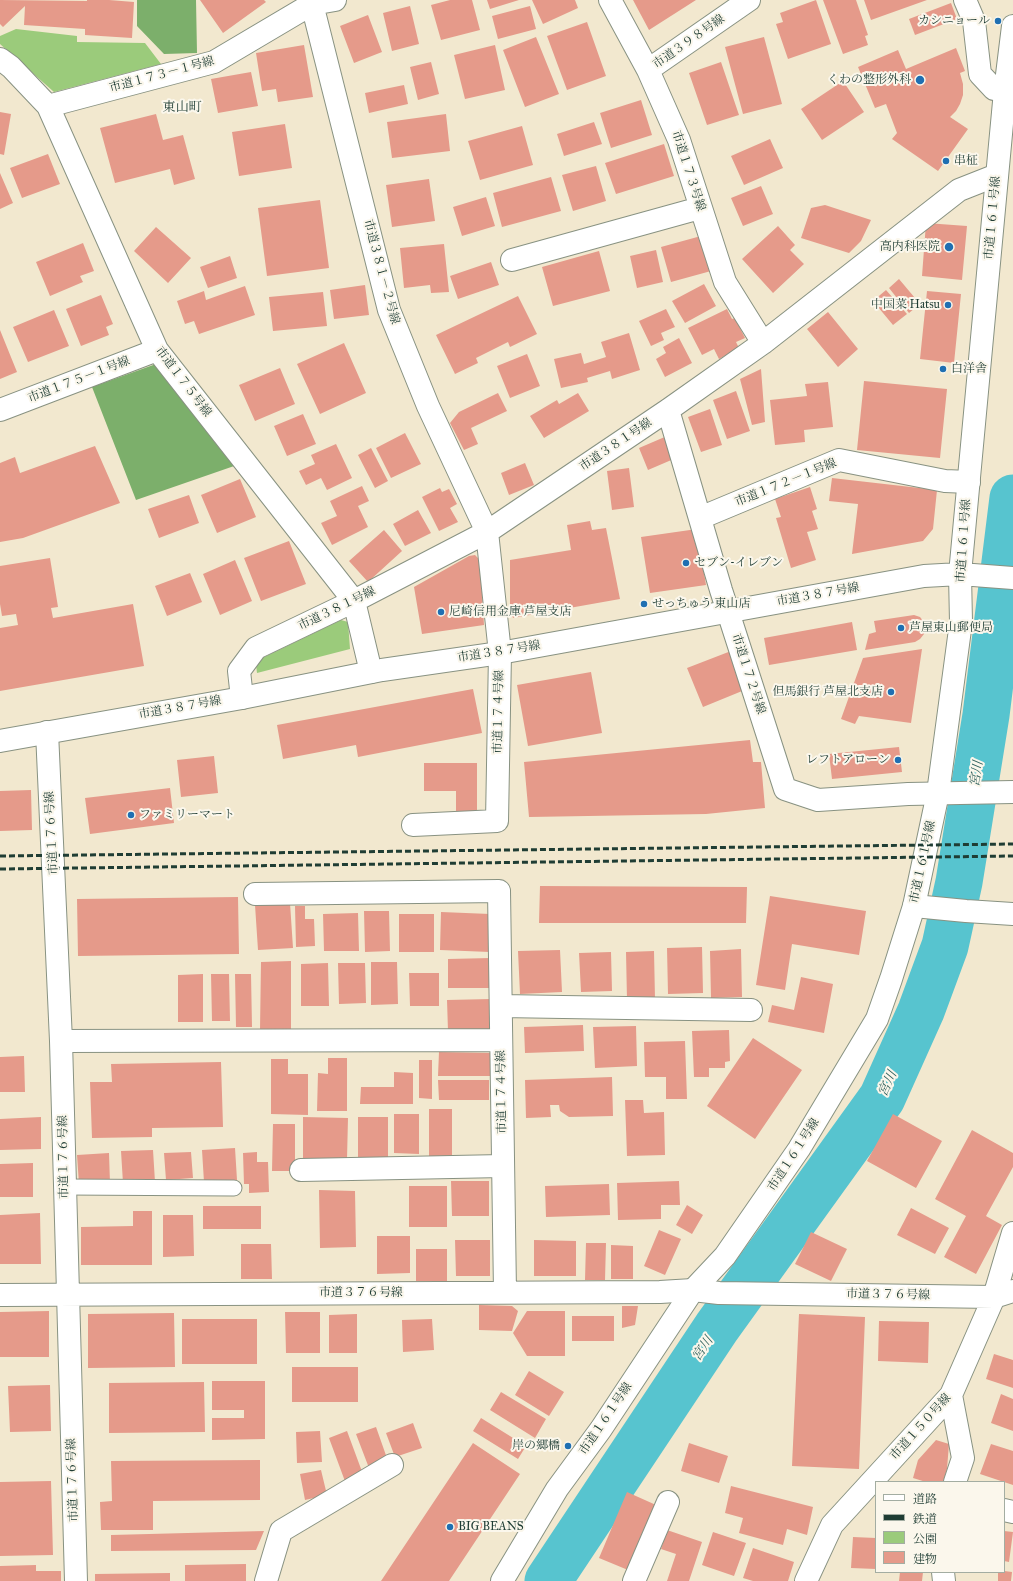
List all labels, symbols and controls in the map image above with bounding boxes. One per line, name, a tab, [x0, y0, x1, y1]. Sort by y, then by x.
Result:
street label: 市道３９８号線	[650, 12, 728, 72]
place label: カシニョール	[918, 14, 990, 28]
marker: カシニョール	[993, 16, 1003, 26]
street label: 市道１７３－１号線	[108, 54, 216, 96]
place label: くわの整形外科	[827, 73, 911, 87]
marker: くわの整形外科	[914, 74, 926, 86]
district label: 東山町	[163, 100, 201, 116]
street label: 市道１７３号線	[668, 129, 708, 213]
place label: 串柾	[954, 154, 978, 168]
marker: 串柾	[941, 156, 951, 166]
street label: 市道１６１号線	[982, 176, 1004, 260]
street label: 市道３８１－２号線	[360, 218, 402, 326]
place label: 高内科医院	[880, 240, 940, 254]
marker: 高内科医院	[943, 241, 955, 253]
place label: 中国菜 Hatsu	[871, 298, 940, 312]
marker: 中国菜 Hatsu	[943, 300, 953, 310]
street label: 市道１７５号線	[152, 344, 214, 420]
street label: 市道１７５－１号線	[26, 354, 132, 406]
place label: 白洋舎	[951, 362, 987, 376]
marker: 白洋舎	[938, 364, 948, 374]
street label: 市道３８１号線	[577, 416, 655, 474]
street label: 市道１７２－１号線	[733, 456, 839, 510]
street label: 市道１６１号線	[954, 499, 974, 583]
place label: セブン-イレブン	[694, 556, 783, 570]
marker: セブン-イレブン	[681, 558, 691, 568]
street label: 市道３８７号線	[775, 581, 861, 609]
street label: 市道３８１号線	[296, 584, 378, 634]
place label: せっちゅう 東山店	[652, 597, 751, 611]
marker: せっちゅう 東山店	[639, 599, 649, 609]
place label: 尼崎信用金庫 芦屋支店	[449, 605, 572, 619]
marker: 尼崎信用金庫 芦屋支店	[436, 607, 446, 617]
place label: 芦屋東山郵便局	[909, 621, 993, 635]
marker: 芦屋東山郵便局	[896, 623, 906, 633]
street label: 市道１７２号線	[728, 632, 768, 716]
street label: 市道３８７号線	[456, 638, 542, 666]
street label: 市道１７４号線	[491, 670, 507, 754]
place label: 但馬銀行 芦屋北支店	[772, 685, 883, 699]
marker: 但馬銀行 芦屋北支店	[886, 687, 896, 697]
street label: 市道３８７号線	[137, 694, 223, 722]
place label: レフトアローン	[806, 753, 890, 767]
marker: レフトアローン	[893, 755, 903, 765]
water label: 宮川	[967, 760, 987, 788]
street label: 市道１７６号線	[43, 791, 61, 875]
place label: ファミリーマート	[139, 808, 235, 822]
marker: ファミリーマート	[126, 810, 136, 820]
street label: 市道１６１号線	[907, 819, 939, 905]
street label: 市道１７４号線	[494, 1050, 510, 1134]
water label: 宮川	[875, 1069, 901, 1099]
street label: 市道１７６号線	[56, 1115, 72, 1199]
street label: 市道１６１号線	[765, 1116, 823, 1194]
street label: 市道３７６号線	[319, 1286, 403, 1300]
street label: 市道３７６号線	[846, 1287, 930, 1303]
water label: 宮川	[689, 1334, 717, 1364]
street label: 市道１６１号線	[577, 1380, 635, 1458]
street label: 市道１５０号線	[888, 1391, 954, 1463]
street label: 市道１７６号線	[64, 1438, 82, 1522]
place label: 岸の郷橋	[512, 1439, 560, 1453]
marker: 岸の郷橋	[563, 1441, 573, 1451]
legend	[875, 1481, 1005, 1573]
text: 道路	[913, 1492, 937, 1506]
text: 鉄道	[913, 1512, 937, 1526]
place label: BIG BEANS	[458, 1520, 524, 1534]
marker: BIG BEANS	[445, 1522, 455, 1532]
text: 公園	[913, 1532, 937, 1546]
text: 建物	[913, 1552, 937, 1566]

